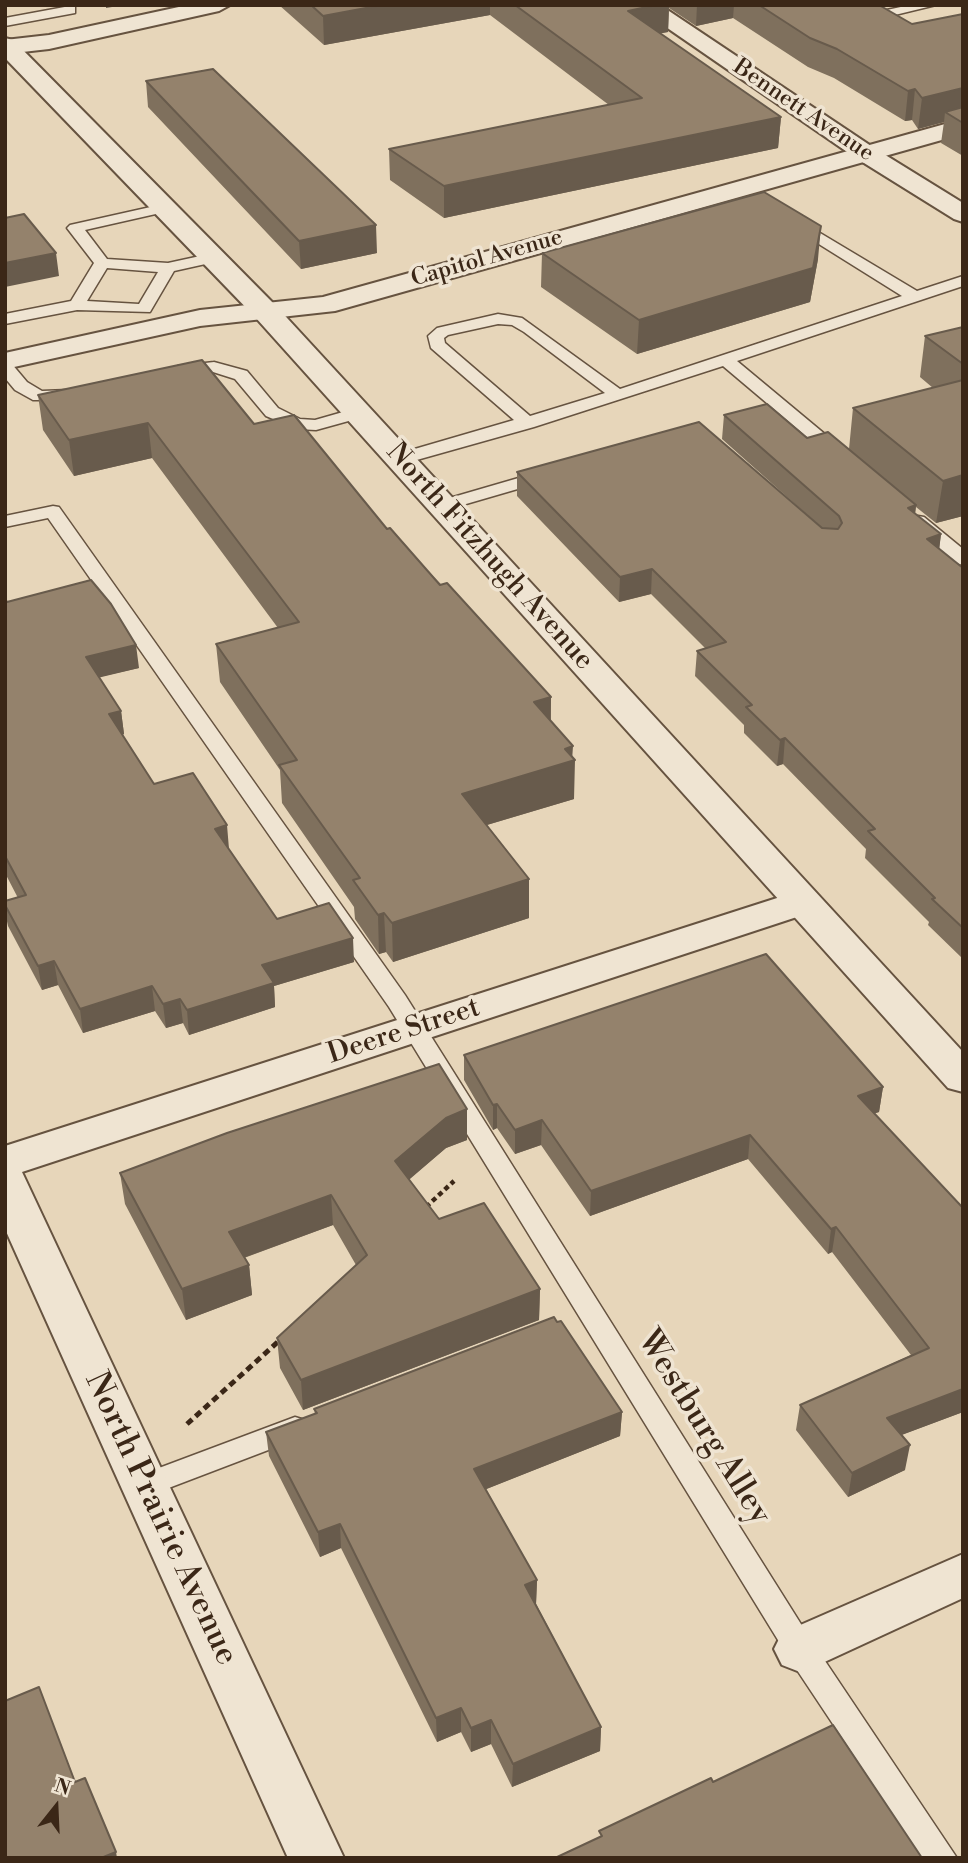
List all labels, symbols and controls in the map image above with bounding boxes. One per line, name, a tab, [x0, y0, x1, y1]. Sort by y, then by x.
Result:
street label: Bennett Avenue	[727, 54, 879, 168]
street label: Capitol Avenue	[408, 224, 566, 294]
street label: North Fitzhugh Avenue	[378, 436, 600, 678]
street label: Deere Street	[324, 992, 484, 1072]
street label: Westburg Alley	[628, 1324, 778, 1532]
street label: North Prairie Avenue	[75, 1366, 245, 1672]
north arrow	[21, 1772, 91, 1842]
text: N	[52, 1773, 73, 1801]

